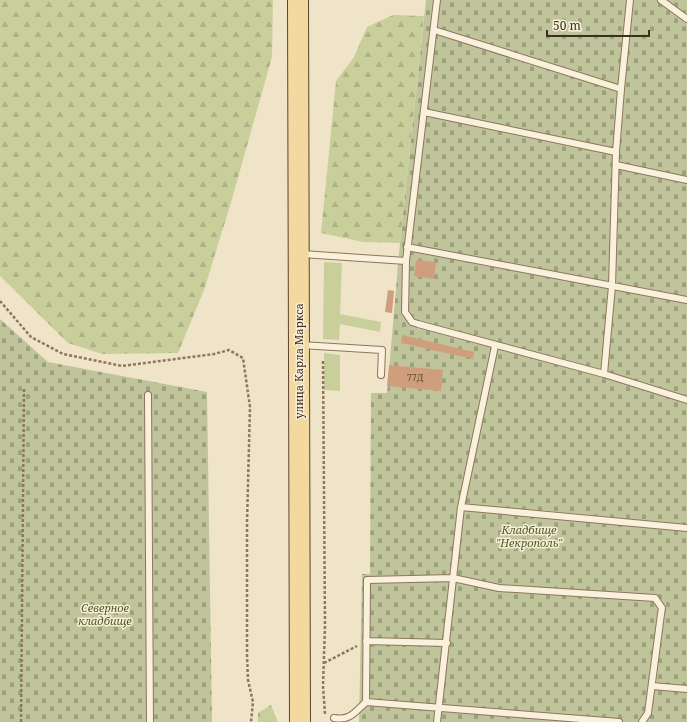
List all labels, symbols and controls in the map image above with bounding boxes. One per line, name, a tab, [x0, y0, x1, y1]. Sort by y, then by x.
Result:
scale bar	[547, 12, 649, 38]
text: 50 m	[553, 17, 581, 34]
street label: улица Карла Маркса	[291, 303, 306, 419]
house number: 77Д	[407, 371, 424, 384]
park label: Кладбище "Некрополь"	[496, 522, 563, 550]
park label: Северное кладбище	[78, 600, 132, 628]

